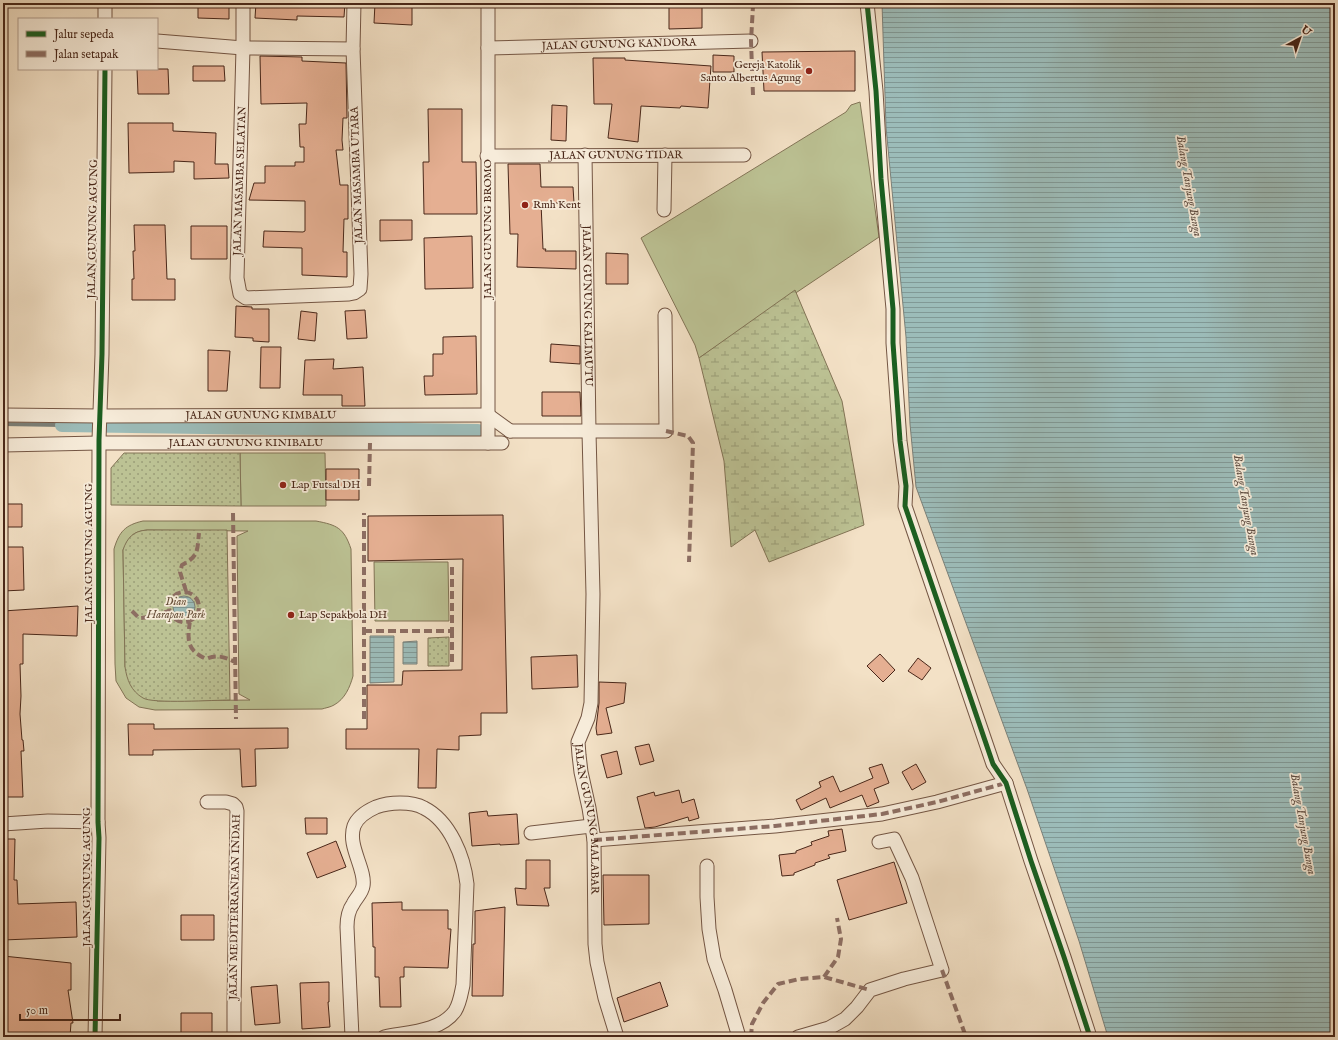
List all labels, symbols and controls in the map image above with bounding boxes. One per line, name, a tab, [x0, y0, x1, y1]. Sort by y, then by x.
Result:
legend	[18, 18, 158, 70]
north arrow	[1280, 18, 1320, 58]
text: U	[1297, 22, 1314, 40]
text: Jalur sepeda	[52, 27, 114, 43]
street label: JALAN GUNUNG KANDORA	[539, 35, 697, 54]
text: Jalan setapak	[52, 47, 119, 63]
place label: Gereja Katolik Santo Albertus Agung	[701, 58, 802, 85]
marker: Gereja Katolik Santo Albertus Agung	[804, 66, 814, 76]
street label: JALAN MASAMBA SELATAN	[230, 105, 250, 258]
street label: JALAN MASAMBA UTARA	[348, 106, 366, 246]
water label: Balang Tanjung Bunga	[1172, 134, 1205, 238]
street label: JALAN GUNUNG TIDAR	[547, 148, 683, 163]
street label: JALAN GUNUNG AGUNG	[85, 159, 101, 301]
street label: JALAN GUNUNG BROMO	[481, 159, 495, 301]
place label: Rmh Kent	[533, 198, 581, 212]
marker: Rmh Kent	[520, 200, 530, 210]
street label: JALAN GUNUNG KALIMUTU	[579, 223, 595, 387]
street label: JALAN GUNUNG KIMBALU	[184, 408, 337, 423]
street label: JALAN GUNUNG KINIBALU	[167, 436, 324, 450]
water label: Balang Tanjung Bunga	[1229, 453, 1262, 557]
place label: Lap Futsal DH	[291, 478, 361, 492]
marker: Lap Futsal DH	[278, 480, 288, 490]
street label: JALAN GUNUNG AGUNG	[82, 483, 96, 625]
park label: Dian Harapan Park	[146, 595, 206, 622]
place label: Lap Sepakbola DH	[299, 608, 388, 622]
marker: Lap Sepakbola DH	[286, 610, 296, 620]
street label: JALAN GUNUNG MALABAR	[571, 741, 602, 895]
water label: Balang Tanjung Bunga	[1286, 772, 1319, 876]
street label: JALAN GUNUNG AGUNG	[80, 807, 94, 949]
street label: JALAN MEDITERRANEAN INDAH	[226, 813, 244, 1002]
scale bar	[20, 996, 120, 1022]
text: 50 m	[26, 1003, 48, 1018]

